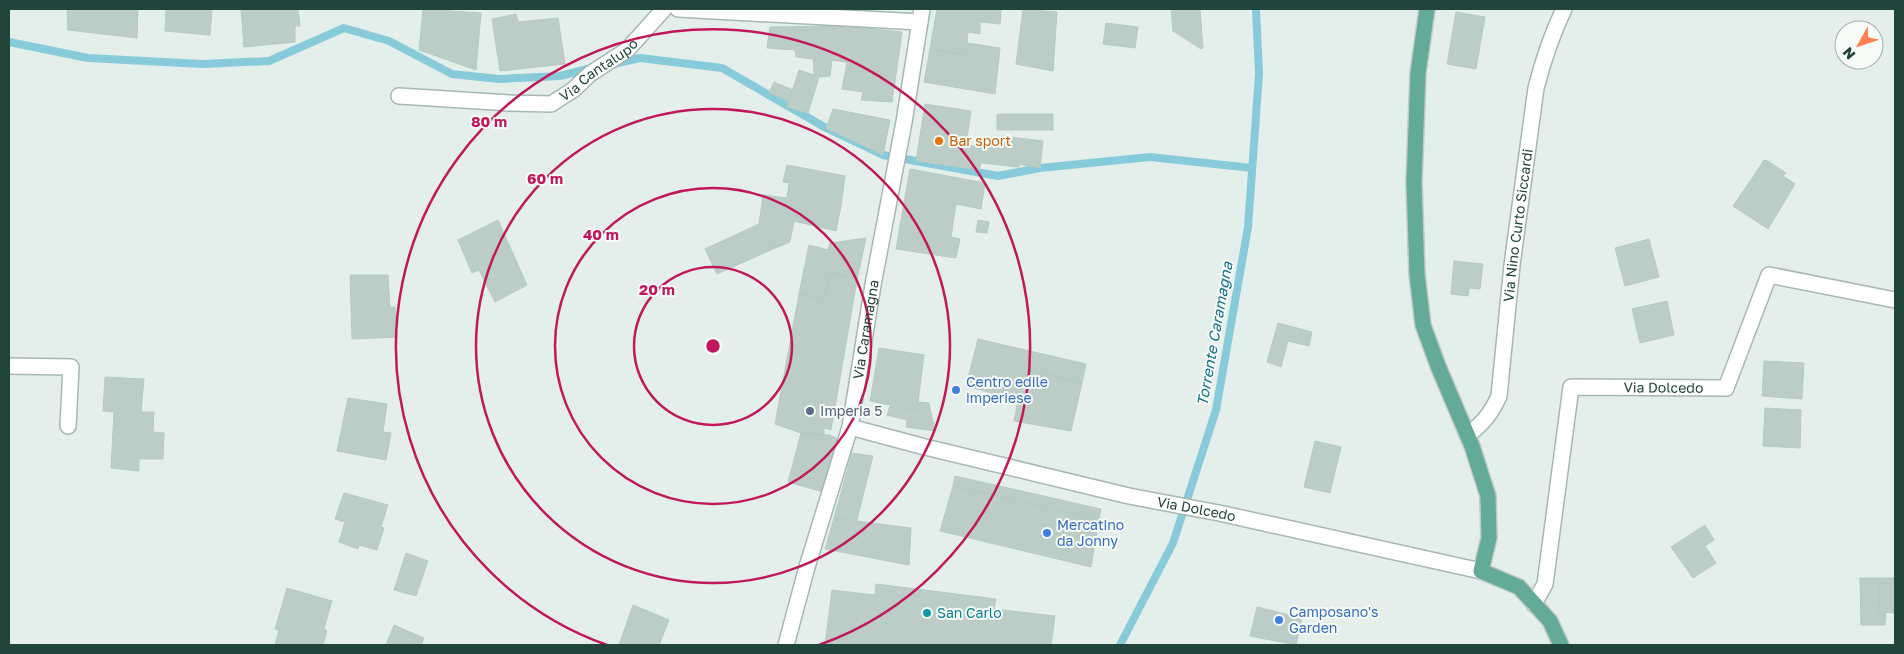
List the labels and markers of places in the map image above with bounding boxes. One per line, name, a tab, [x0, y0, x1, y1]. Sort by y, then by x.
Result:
place label: Bar sport	[949, 132, 1011, 149]
marker: Bar sport	[933, 135, 945, 147]
centre of rings	[704, 337, 722, 355]
place label: Centro edile imperiese	[966, 373, 1048, 406]
marker: Centro edile imperiese	[950, 384, 962, 396]
place label: Imperia 5	[820, 402, 882, 419]
marker: Imperia 5	[804, 405, 816, 417]
place label: Mercatino da Jonny	[1057, 516, 1124, 549]
marker: Mercatino da Jonny	[1041, 527, 1053, 539]
place label: Camposano's Garden	[1289, 603, 1379, 636]
place label: San Carlo	[937, 604, 1002, 621]
marker: San Carlo	[921, 607, 933, 619]
marker: Camposano's Garden	[1273, 614, 1285, 626]

